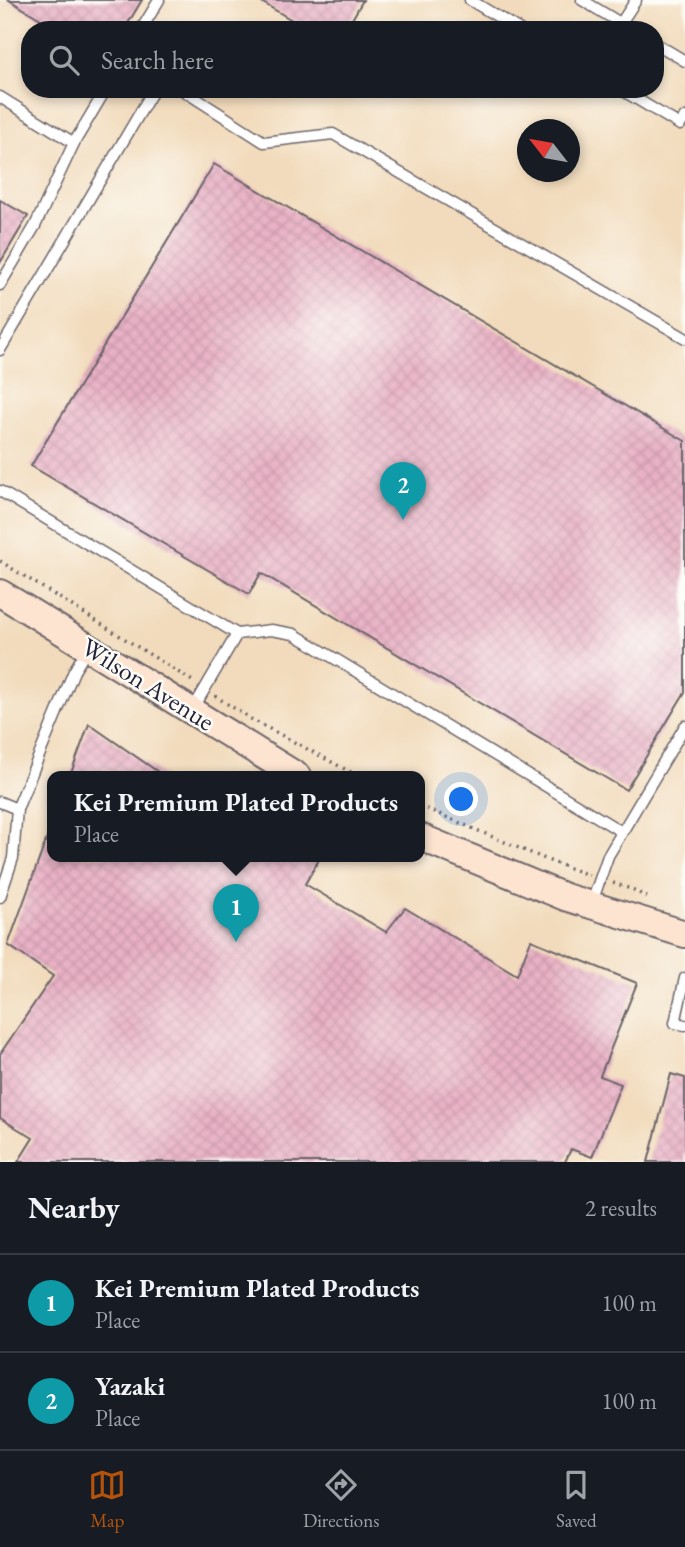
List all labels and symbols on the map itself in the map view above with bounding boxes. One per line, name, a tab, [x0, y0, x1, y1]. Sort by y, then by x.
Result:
north arrow	[517, 119, 580, 182]
pin: 2	[380, 462, 426, 520]
street label: Wilson Avenue	[75, 630, 221, 738]
your location	[444, 782, 478, 816]
pin: 1	[213, 884, 259, 942]

